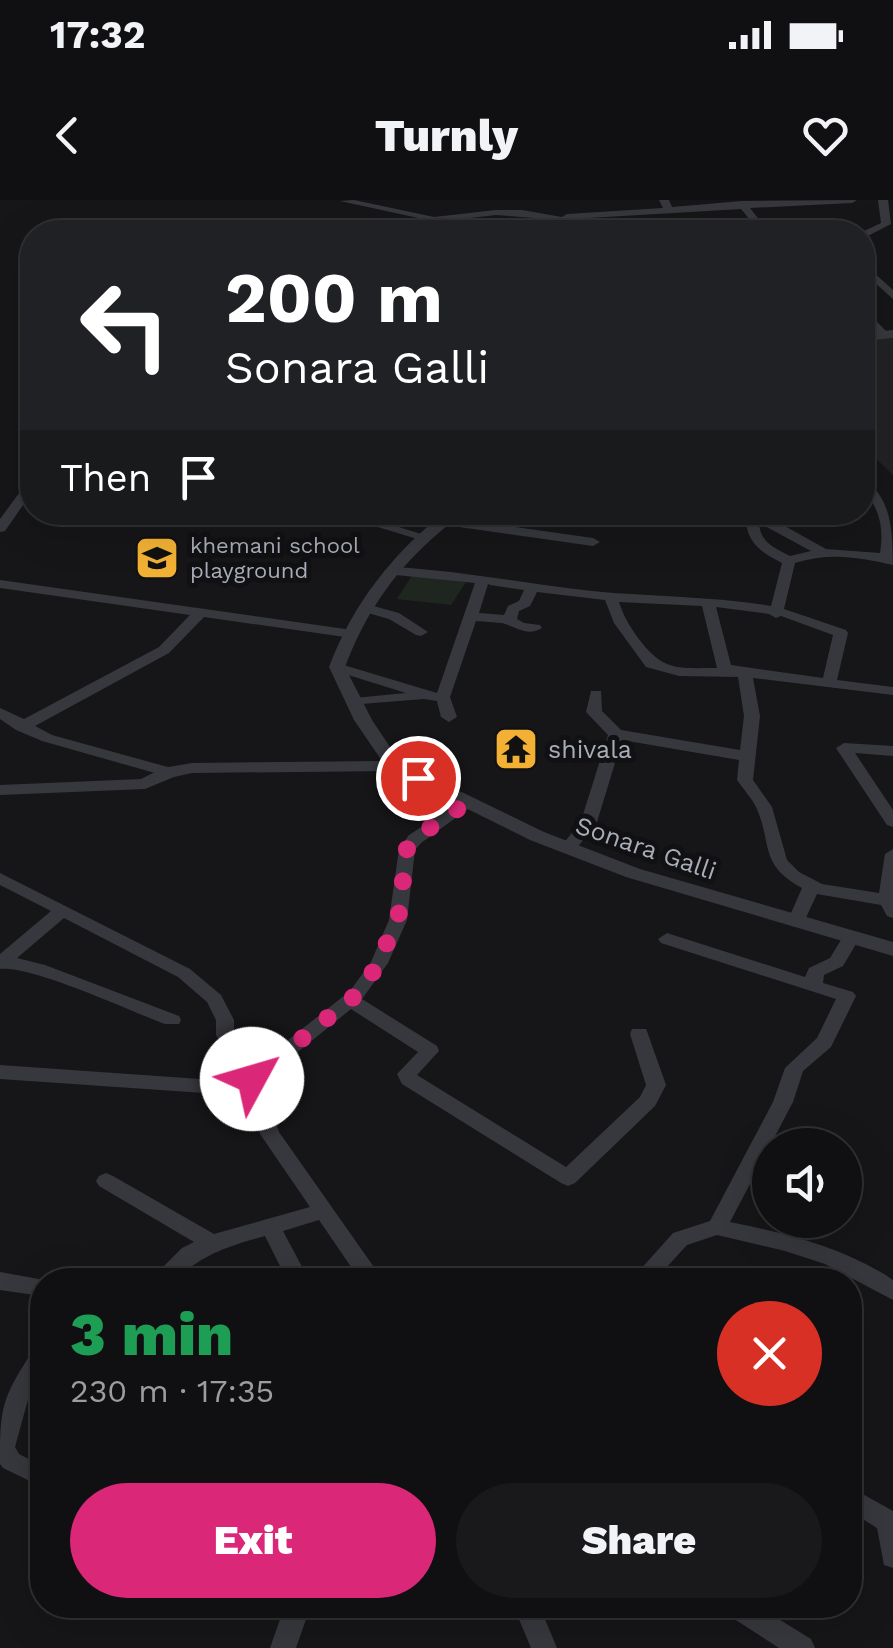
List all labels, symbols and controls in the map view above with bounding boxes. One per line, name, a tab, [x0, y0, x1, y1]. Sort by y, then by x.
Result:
text: 17:32	[50, 13, 145, 57]
icon: back	[40, 108, 95, 163]
icon: heart	[798, 108, 853, 163]
text: Turnly	[375, 109, 518, 162]
text: 200 m	[225, 257, 443, 339]
icon: left	[60, 260, 190, 390]
text: Sonara Galli	[225, 341, 489, 394]
icon: arrive	[171, 450, 226, 505]
text: Then	[60, 456, 151, 500]
place label: khemani school playground	[190, 533, 360, 583]
school or university icon: khemani school playground	[134, 535, 180, 581]
temple icon: shivala	[493, 726, 539, 772]
place label: shivala	[548, 735, 632, 764]
pin	[376, 736, 461, 821]
icon: arrive	[391, 751, 446, 806]
street label: Sonara Galli	[572, 810, 720, 886]
position arrow	[200, 1027, 304, 1131]
map controls	[752, 1128, 862, 1238]
button: sound	[752, 1128, 862, 1238]
text: 3 min	[70, 1299, 233, 1370]
button: close	[717, 1301, 822, 1406]
text: 230 m · 17:35	[70, 1372, 274, 1410]
button: Exit	[70, 1483, 436, 1598]
button: Share	[456, 1483, 822, 1598]

